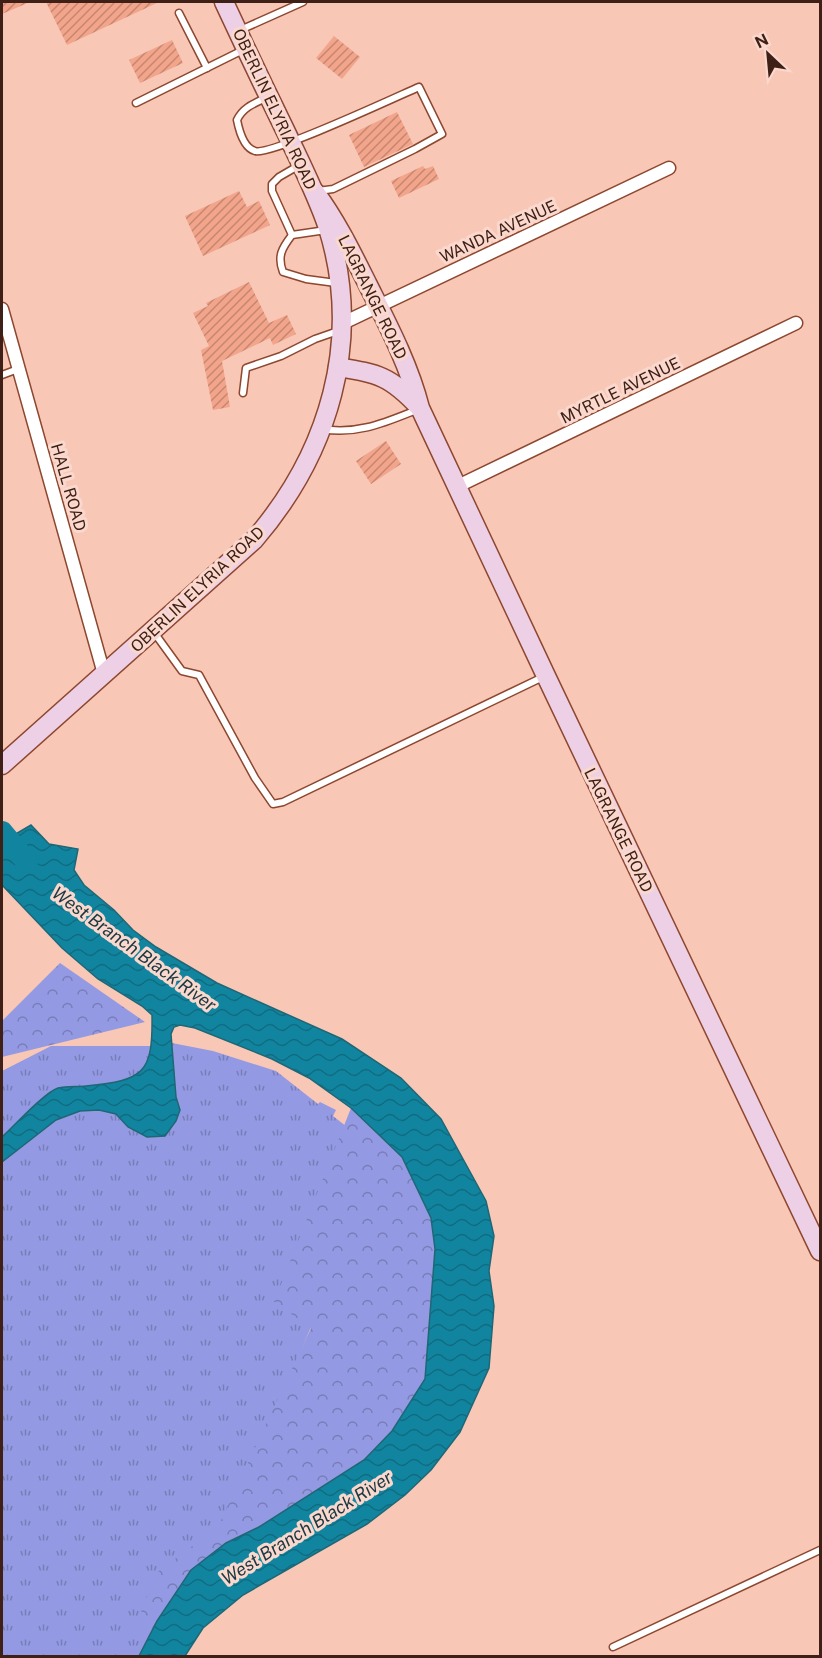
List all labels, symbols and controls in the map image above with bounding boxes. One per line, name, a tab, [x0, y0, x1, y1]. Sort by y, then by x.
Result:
north arrow	[738, 24, 798, 84]
street label: OBERLIN ELYRIA ROAD	[229, 26, 320, 193]
text: N	[752, 30, 771, 52]
street label: WANDA AVENUE	[437, 196, 559, 267]
street label: LAGRANGE ROAD	[334, 232, 411, 363]
street label: MYRTLE AVENUE	[557, 353, 683, 428]
street label: HALL ROAD	[47, 441, 90, 533]
street label: OBERLIN ELYRIA ROAD	[127, 523, 268, 656]
street label: LAGRANGE ROAD	[580, 765, 657, 896]
water label: West Branch Black River	[48, 882, 220, 1015]
water label: West Branch Black River	[217, 1466, 396, 1589]

